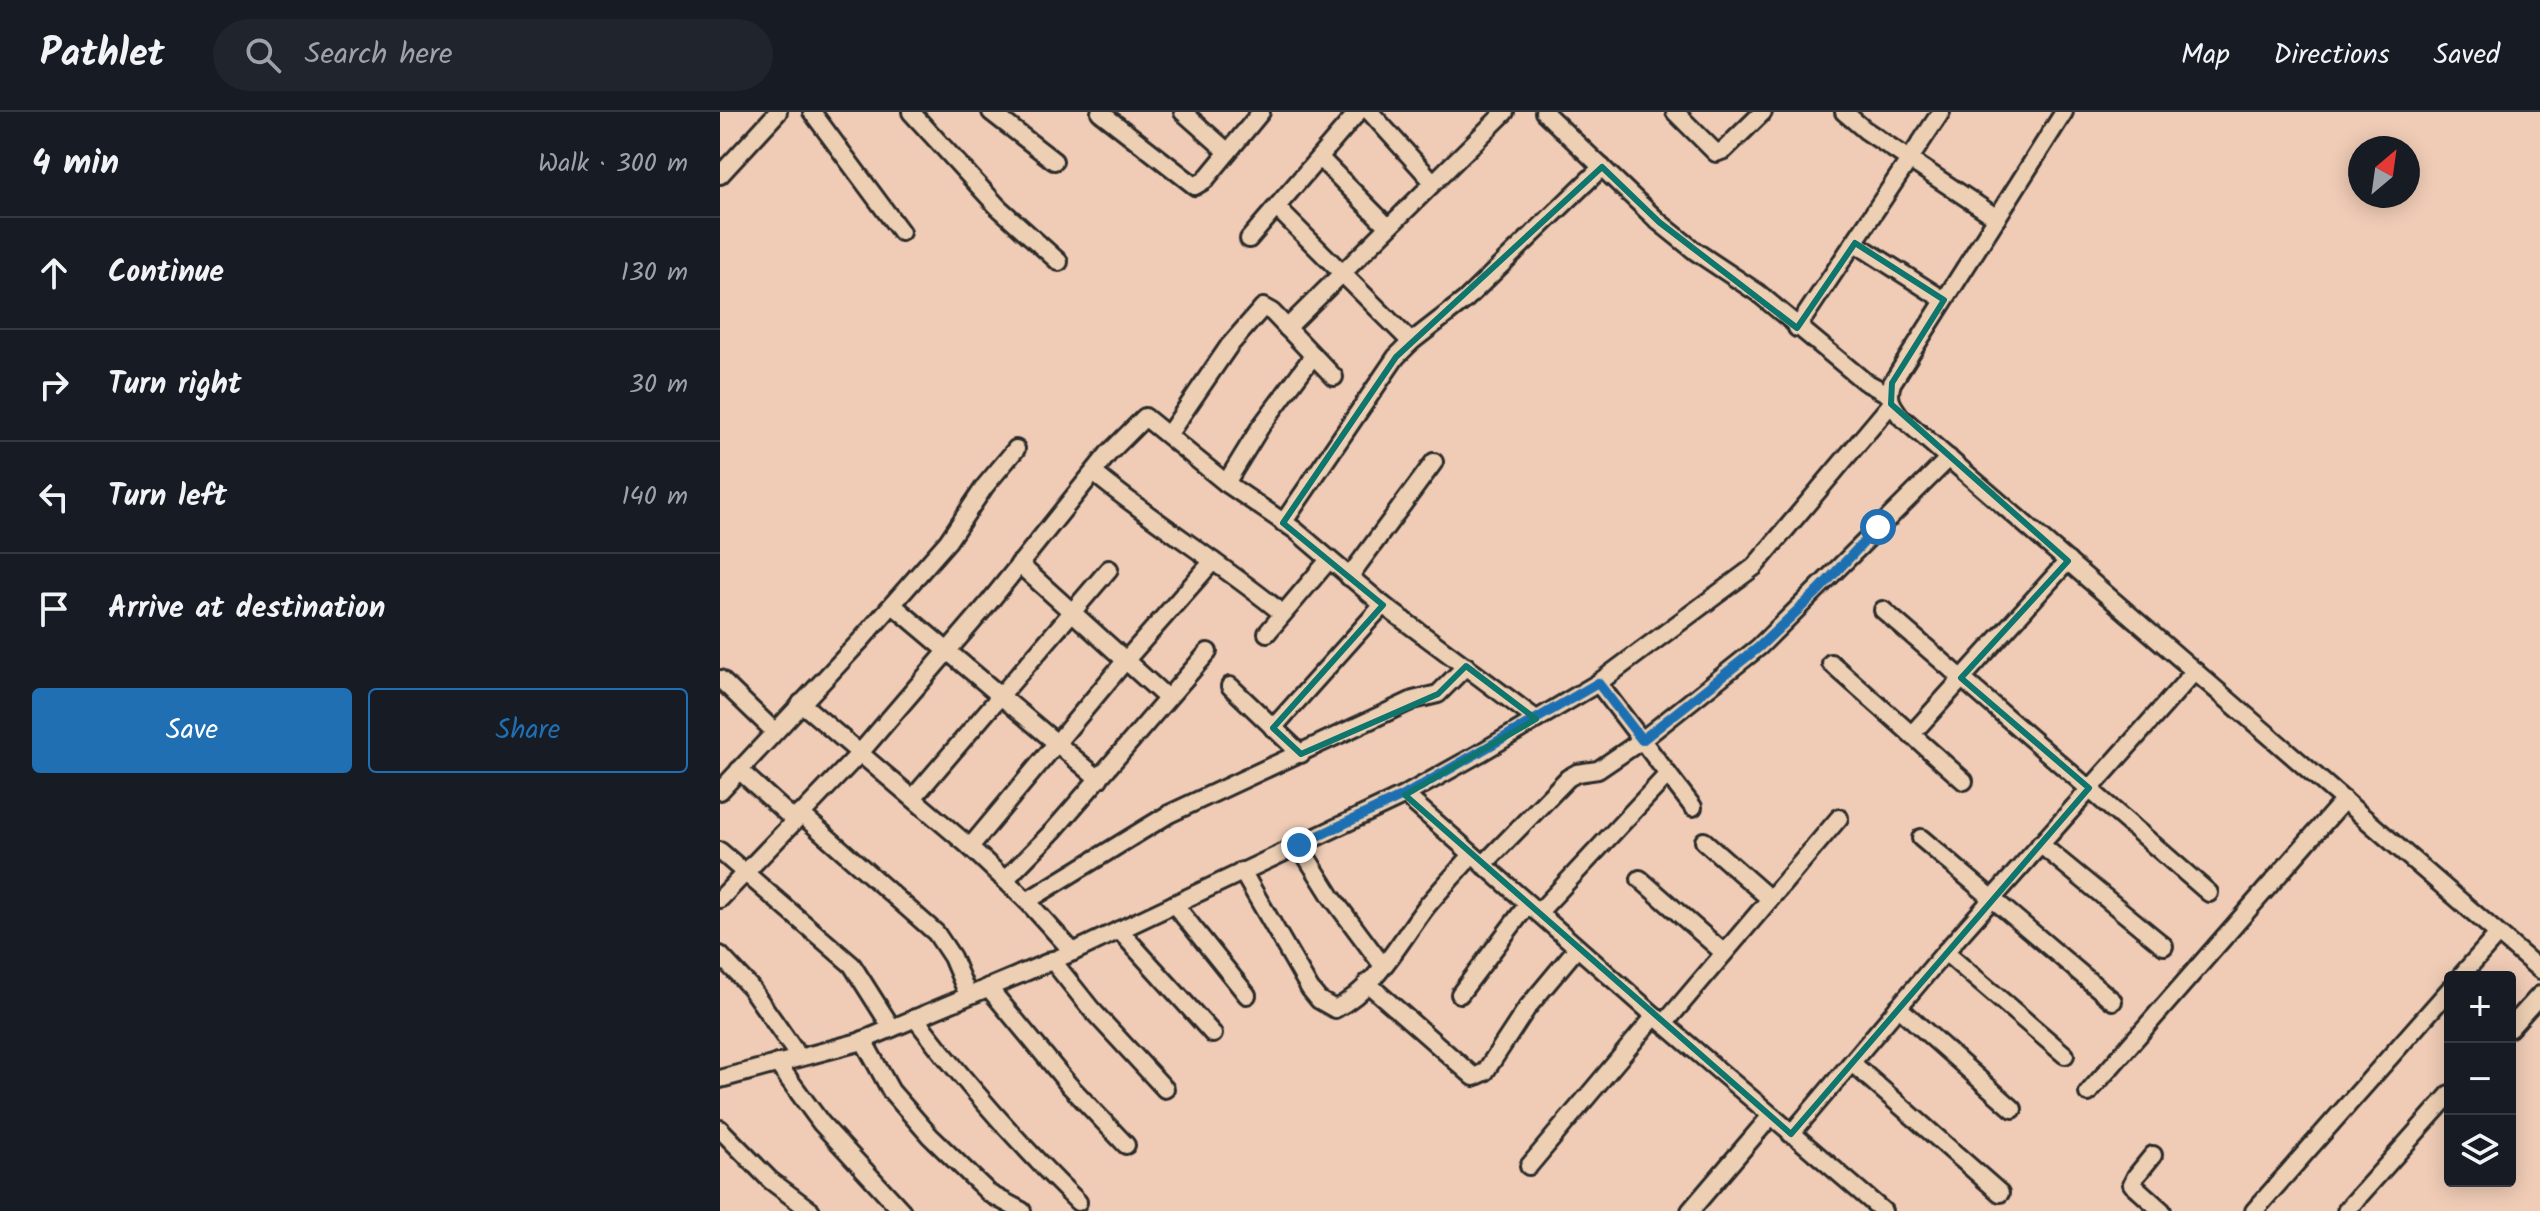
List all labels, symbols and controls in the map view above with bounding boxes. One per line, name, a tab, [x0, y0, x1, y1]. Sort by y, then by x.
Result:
search box	[213, 19, 773, 91]
text: Pathlet	[40, 25, 165, 85]
text: Search here	[305, 31, 452, 79]
icon: search	[241, 33, 285, 77]
text: Map	[2181, 33, 2230, 78]
text: Directions	[2274, 33, 2390, 78]
text: Saved	[2434, 33, 2500, 78]
north arrow	[2348, 136, 2420, 208]
text: 4 min	[32, 137, 119, 191]
text: Walk · 300 m	[538, 143, 688, 185]
text: Continue	[108, 249, 224, 297]
icon: ahead	[32, 251, 76, 295]
text: 130 m	[621, 252, 688, 294]
text: Turn right	[108, 361, 241, 409]
icon: right	[32, 363, 76, 407]
text: 30 m	[629, 364, 688, 406]
text: Turn left	[108, 473, 227, 521]
icon: left	[32, 475, 76, 519]
text: 140 m	[621, 476, 688, 518]
route start	[1860, 509, 1896, 545]
text: Arrive at destination	[108, 585, 385, 633]
icon: arrive	[32, 587, 76, 631]
button: Save	[32, 688, 352, 773]
button: Share	[368, 688, 688, 773]
route end	[1281, 827, 1317, 863]
map controls	[2444, 971, 2516, 1187]
button: +	[2444, 971, 2516, 1043]
button: −	[2444, 1043, 2516, 1115]
button: layers	[2444, 1115, 2516, 1187]

